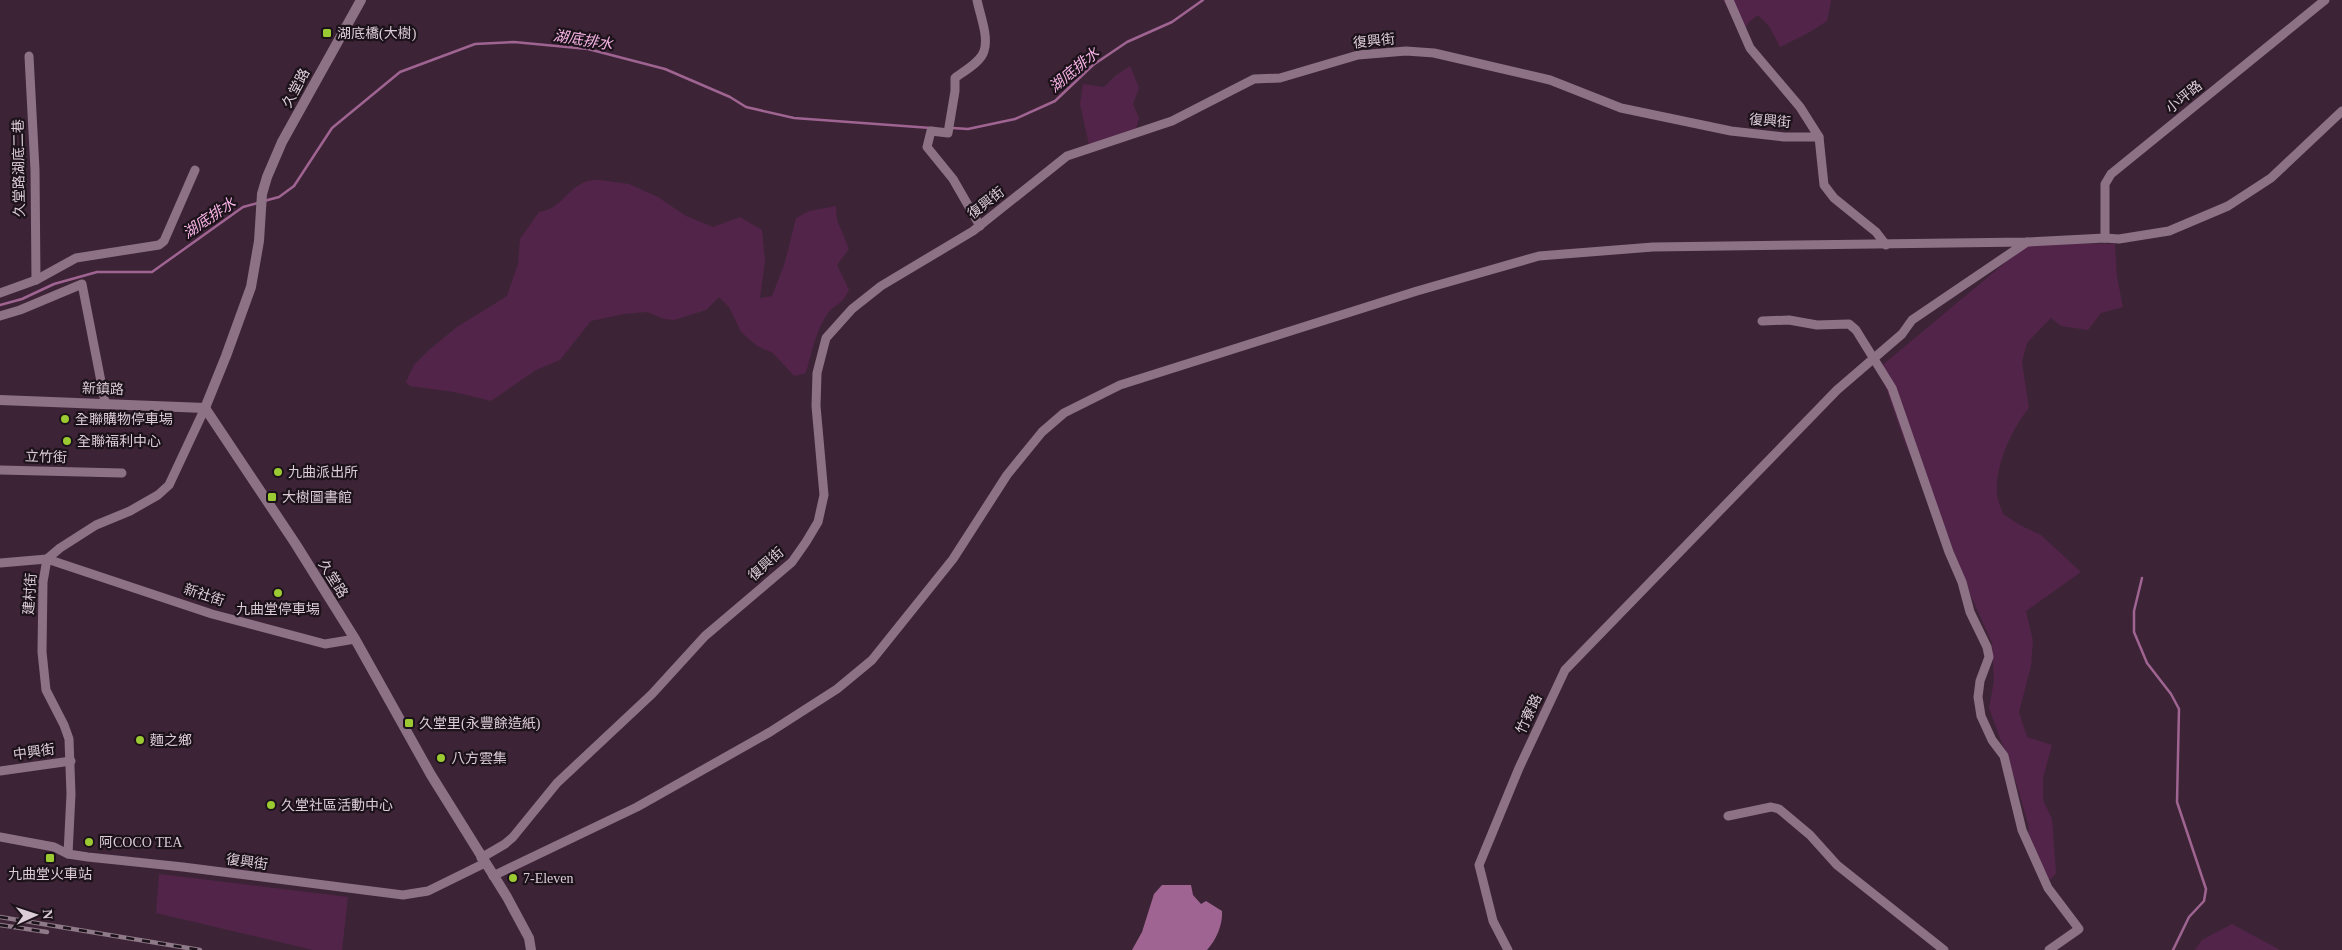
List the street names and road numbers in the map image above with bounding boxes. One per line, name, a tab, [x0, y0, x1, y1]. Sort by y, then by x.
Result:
street label: 復興街	[1352, 31, 1396, 51]
street label: 久堂路	[280, 66, 312, 110]
street label: 小坪路	[2163, 78, 2205, 116]
street label: 復興街	[1748, 112, 1792, 130]
street label: 久堂路湖底二巷	[11, 119, 27, 217]
street label: 復興街	[965, 184, 1007, 222]
street label: 新鎮路	[82, 380, 124, 397]
street label: 立竹街	[25, 449, 67, 465]
street label: 復興街	[745, 544, 787, 584]
street label: 久堂路	[316, 557, 350, 601]
street label: 建村街	[20, 572, 39, 615]
street label: 新社街	[182, 581, 226, 609]
street label: 竹寮路	[1512, 691, 1545, 736]
street label: 中興街	[12, 742, 56, 762]
street label: 復興街	[225, 852, 269, 872]

